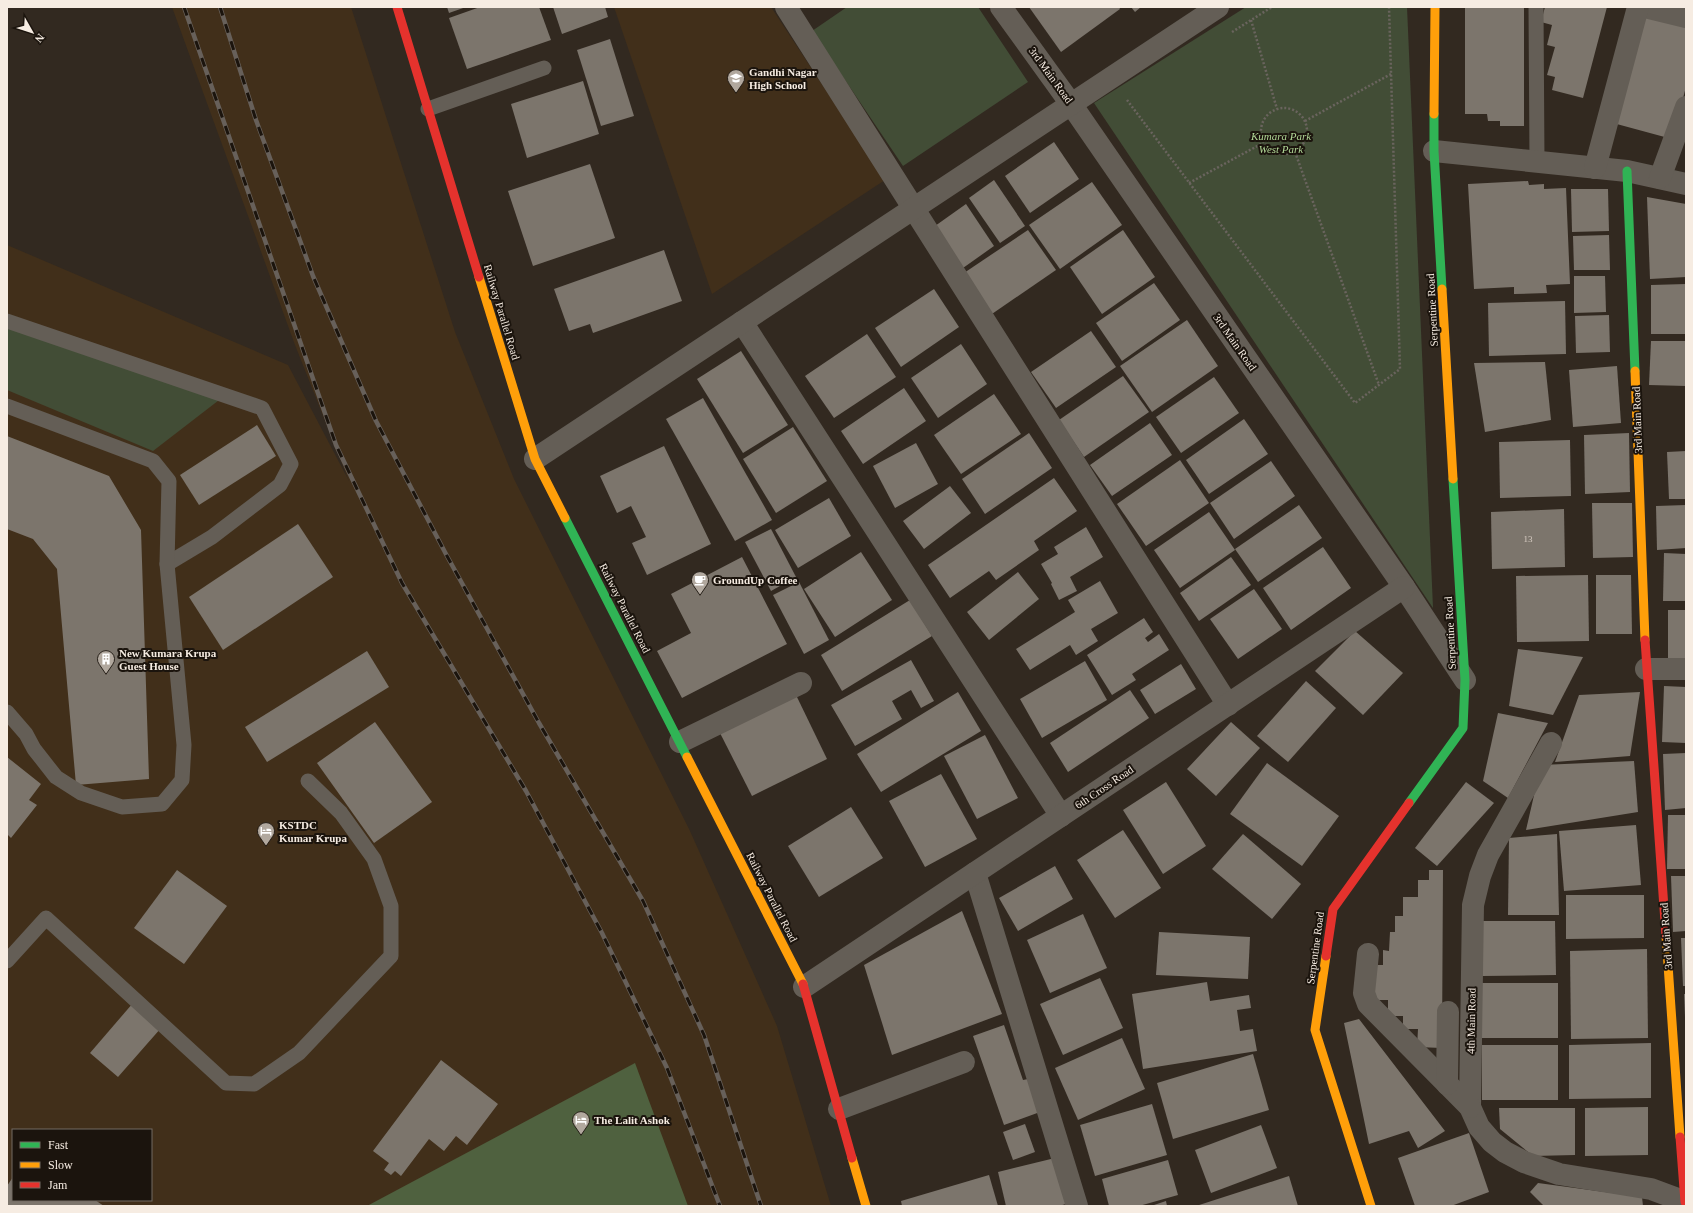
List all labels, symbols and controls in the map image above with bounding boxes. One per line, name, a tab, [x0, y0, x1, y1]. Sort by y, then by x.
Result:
north arrow	[12, 12, 52, 52]
text: N	[33, 31, 47, 45]
street label: 3rd Main Road	[1027, 45, 1076, 106]
place label: Gandhi Nagar High School	[749, 66, 817, 91]
school or university icon: Gandhi Nagar High School	[726, 68, 746, 93]
park label: Kumara Park West Park	[1250, 130, 1312, 155]
street label: Railway Parallel Road	[482, 263, 522, 362]
street label: Serpentine Road	[1424, 273, 1440, 347]
street label: 3rd Main Road	[1211, 311, 1259, 373]
street label: 3rd Main Road	[1630, 386, 1644, 453]
house number: 13	[1524, 534, 1533, 544]
street label: Railway Parallel Road	[597, 561, 653, 655]
cafe icon: GroundUp Coffee	[690, 570, 710, 595]
place label: GroundUp Coffee	[713, 574, 798, 586]
street label: Serpentine Road	[1442, 596, 1458, 670]
place label: New Kumara Krupa Guest House	[119, 647, 217, 672]
building icon: New Kumara Krupa Guest House	[96, 649, 116, 674]
street label: 6th Cross Road	[1073, 763, 1136, 811]
place label: KSTDC Kumar Krupa	[279, 819, 347, 844]
hotel icon: KSTDC Kumar Krupa	[256, 821, 276, 846]
street label: Railway Parallel Road	[744, 850, 800, 944]
street label: 3rd Main Road	[1658, 902, 1674, 970]
street label: Serpentine Road	[1304, 911, 1326, 985]
street label: 4th Main Road	[1464, 987, 1478, 1054]
hotel icon: The Lalit Ashok	[571, 1110, 591, 1135]
place label: The Lalit Ashok	[594, 1114, 671, 1126]
legend	[12, 1129, 152, 1201]
text: Fast	[48, 1138, 69, 1152]
text: Slow	[48, 1158, 73, 1172]
text: Jam	[48, 1178, 68, 1192]

